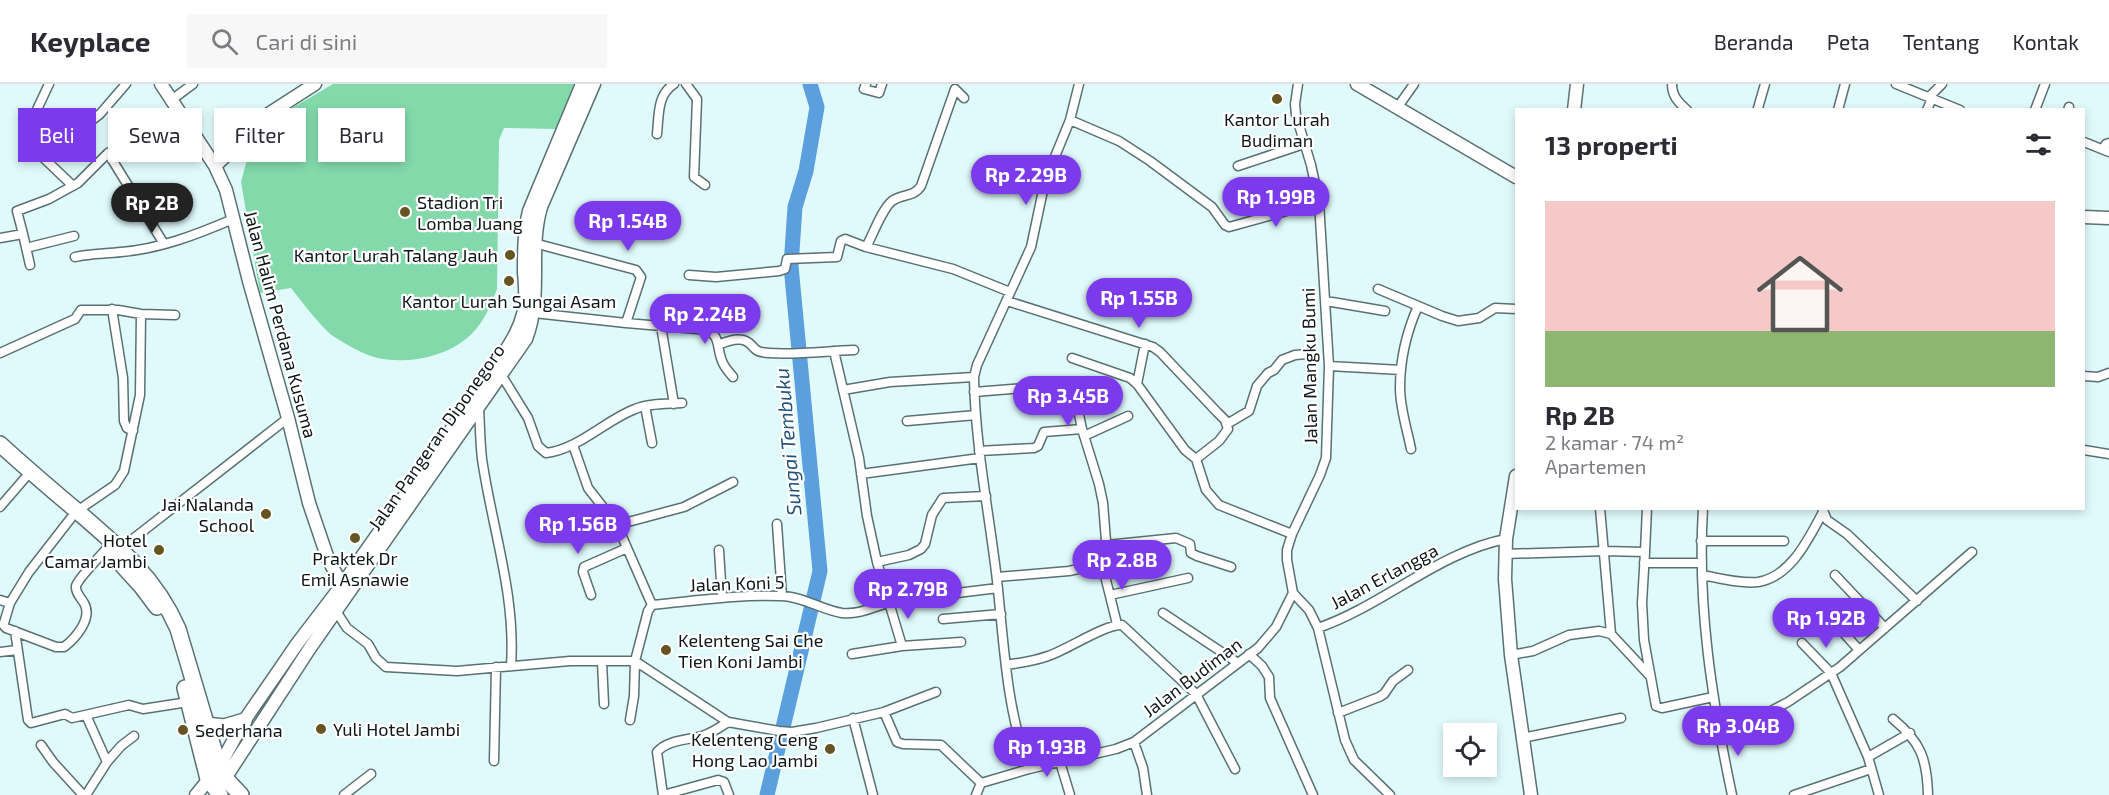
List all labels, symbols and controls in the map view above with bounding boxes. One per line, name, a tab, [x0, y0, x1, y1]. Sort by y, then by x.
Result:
search box	[187, 14, 607, 68]
text: Keyplace	[30, 24, 151, 58]
icon: search	[208, 25, 241, 58]
text: Cari di sini	[256, 28, 357, 54]
text: Beranda	[1714, 29, 1794, 54]
text: Peta	[1827, 29, 1870, 54]
text: Tentang	[1903, 29, 1980, 54]
text: Kontak	[2013, 29, 2079, 54]
marker: Kantor Lurah Budiman	[1270, 92, 1284, 106]
chip: Beli	[18, 108, 96, 162]
chip: Sewa	[108, 108, 202, 162]
chip: Filter	[214, 108, 306, 162]
chip: Baru	[318, 108, 405, 162]
place label: Kantor Lurah Budiman	[1224, 108, 1330, 151]
icon: filters	[2022, 128, 2055, 161]
text: 13 properti	[1545, 129, 1678, 160]
pin: Rp 2.29B	[964, 155, 1088, 206]
text: Rp 2.29B	[985, 162, 1067, 186]
pin: Rp 1.99B	[1214, 177, 1338, 228]
pin: Rp 2B	[110, 183, 194, 234]
text: Rp 1.99B	[1236, 184, 1316, 208]
text: Rp 2B	[125, 190, 179, 214]
place label: Stadion Tri Lomba Juang	[417, 191, 523, 234]
pin: Rp 1.54B	[566, 201, 690, 252]
marker: Stadion Tri Lomba Juang	[398, 205, 412, 219]
street label: Jalan Halim Perdana Kusuma	[240, 208, 322, 440]
text: Rp 1.54B	[588, 208, 668, 232]
icon: home	[1746, 240, 1854, 348]
place label: Kantor Lurah Talang Jauh	[294, 244, 498, 266]
marker: Kantor Lurah Talang Jauh	[503, 248, 517, 262]
marker: Kantor Lurah Sungai Asam	[502, 274, 516, 288]
pin: Rp 1.55B	[1077, 278, 1201, 329]
text: Rp 1.55B	[1100, 285, 1178, 309]
street label: Jalan Mangku Bumi	[1297, 287, 1321, 445]
place label: Kantor Lurah Sungai Asam	[402, 290, 616, 312]
pin: Rp 2.24B	[643, 294, 767, 345]
text: Rp 2.24B	[664, 301, 746, 325]
street label: Jalan Pangeran Diponegoro	[363, 340, 509, 534]
water label: Sungai Tembuku	[769, 367, 805, 517]
pin: Rp 3.45B	[1006, 376, 1130, 427]
text: Rp 3.45B	[1027, 383, 1109, 407]
text: Rp 2B	[1545, 399, 1615, 430]
text: 2 kamar · 74 m²	[1545, 430, 1684, 454]
text: Apartemen	[1545, 454, 1646, 478]
place label: Jai Nalanda School	[161, 493, 255, 536]
pin: Rp 1.56B	[516, 504, 640, 555]
marker: Jai Nalanda School	[259, 507, 273, 521]
text: Rp 1.56B	[539, 511, 617, 535]
place label: Hotel Camar Jambi	[44, 529, 148, 572]
marker: Praktek Dr Emil Asnawie	[348, 531, 362, 545]
street label: Jalan Erlangga	[1326, 538, 1442, 614]
pin: Rp 2.8B	[1067, 540, 1177, 591]
marker: Hotel Camar Jambi	[152, 543, 166, 557]
place label: Praktek Dr Emil Asnawie	[301, 547, 409, 590]
text: Rp 2.8B	[1086, 547, 1158, 571]
pin: Rp 2.79B	[846, 569, 970, 620]
street label: Jalan Koni 5	[689, 570, 785, 596]
text: Rp 2.79B	[868, 576, 948, 600]
pin: Rp 1.92B	[1764, 598, 1888, 649]
text: Rp 1.92B	[1787, 605, 1866, 629]
place label: Kelenteng Sai Che Tien Koni Jambi	[678, 629, 823, 672]
street label: Jalan Budiman	[1138, 633, 1246, 721]
marker: Kelenteng Sai Che Tien Koni Jambi	[659, 643, 673, 657]
pin: Rp 3.04B	[1676, 706, 1800, 757]
text: Rp 3.04B	[1696, 713, 1780, 737]
place label: Yuli Hotel Jambi	[333, 718, 460, 740]
place label: Sederhana	[195, 719, 283, 741]
marker: Yuli Hotel Jambi	[314, 722, 328, 736]
marker: Sederhana	[176, 723, 190, 737]
map controls	[1443, 723, 1497, 777]
button: locate	[1443, 723, 1497, 777]
pin: Rp 1.93B	[985, 727, 1109, 778]
place label: Kelenteng Ceng Hong Lao Jambi	[691, 728, 818, 771]
text: Rp 1.93B	[1008, 734, 1086, 758]
marker: Kelenteng Ceng Hong Lao Jambi	[823, 742, 837, 756]

